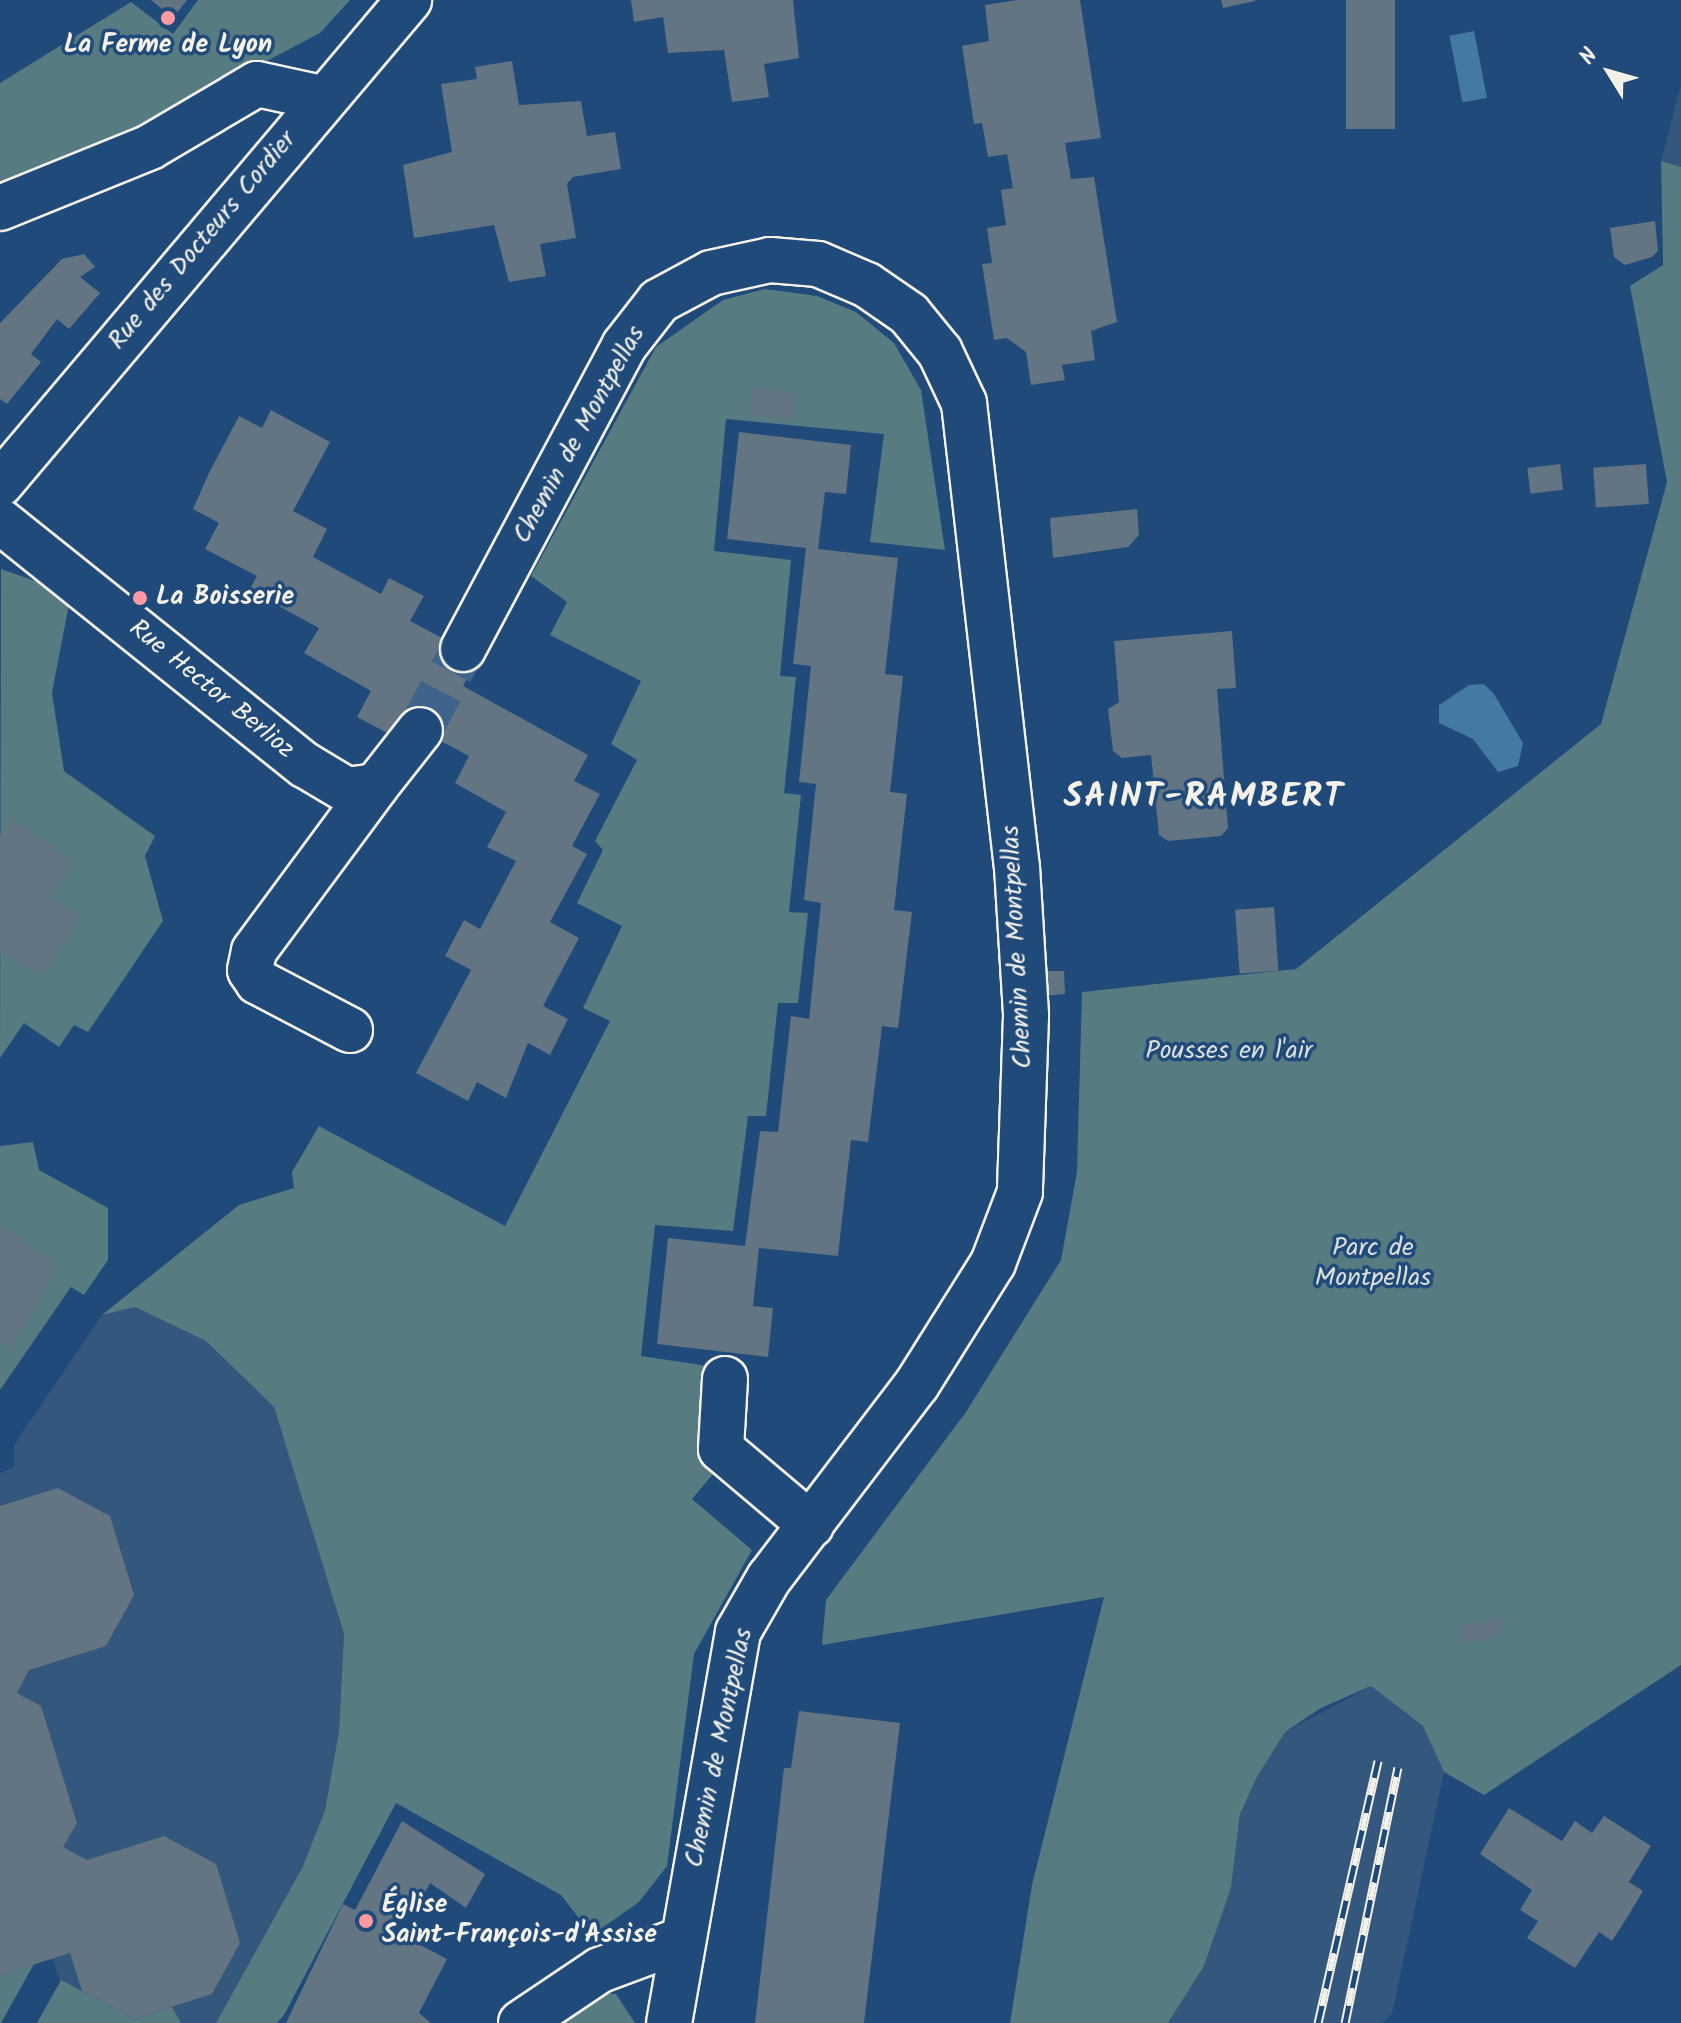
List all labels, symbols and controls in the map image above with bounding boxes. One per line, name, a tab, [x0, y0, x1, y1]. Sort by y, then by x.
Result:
marker: La Ferme de Lyon	[159, 9, 177, 27]
place label: La Ferme de Lyon	[64, 30, 272, 62]
north arrow	[1569, 32, 1649, 112]
text: N	[1571, 41, 1608, 73]
street label: Rue des Docteurs Cordier	[102, 125, 304, 357]
street label: Chemin de Montpellas	[507, 321, 653, 549]
place label: La Boisserie	[156, 582, 294, 614]
marker: La Boisserie	[131, 589, 149, 607]
street label: Rue Hector Berlioz	[122, 614, 300, 766]
district label: SAINT-RAMBERT	[1063, 778, 1345, 818]
street label: Chemin de Montpellas	[996, 824, 1040, 1070]
park label: Pousses en l'air	[1146, 1036, 1312, 1068]
park label: Parc de Montpellas	[1315, 1233, 1431, 1294]
street label: Chemin de Montpellas	[679, 1626, 761, 1870]
place label: Église Saint-François-d'Assise	[382, 1890, 657, 1952]
marker: Église Saint-François-d'Assise	[357, 1912, 375, 1930]

